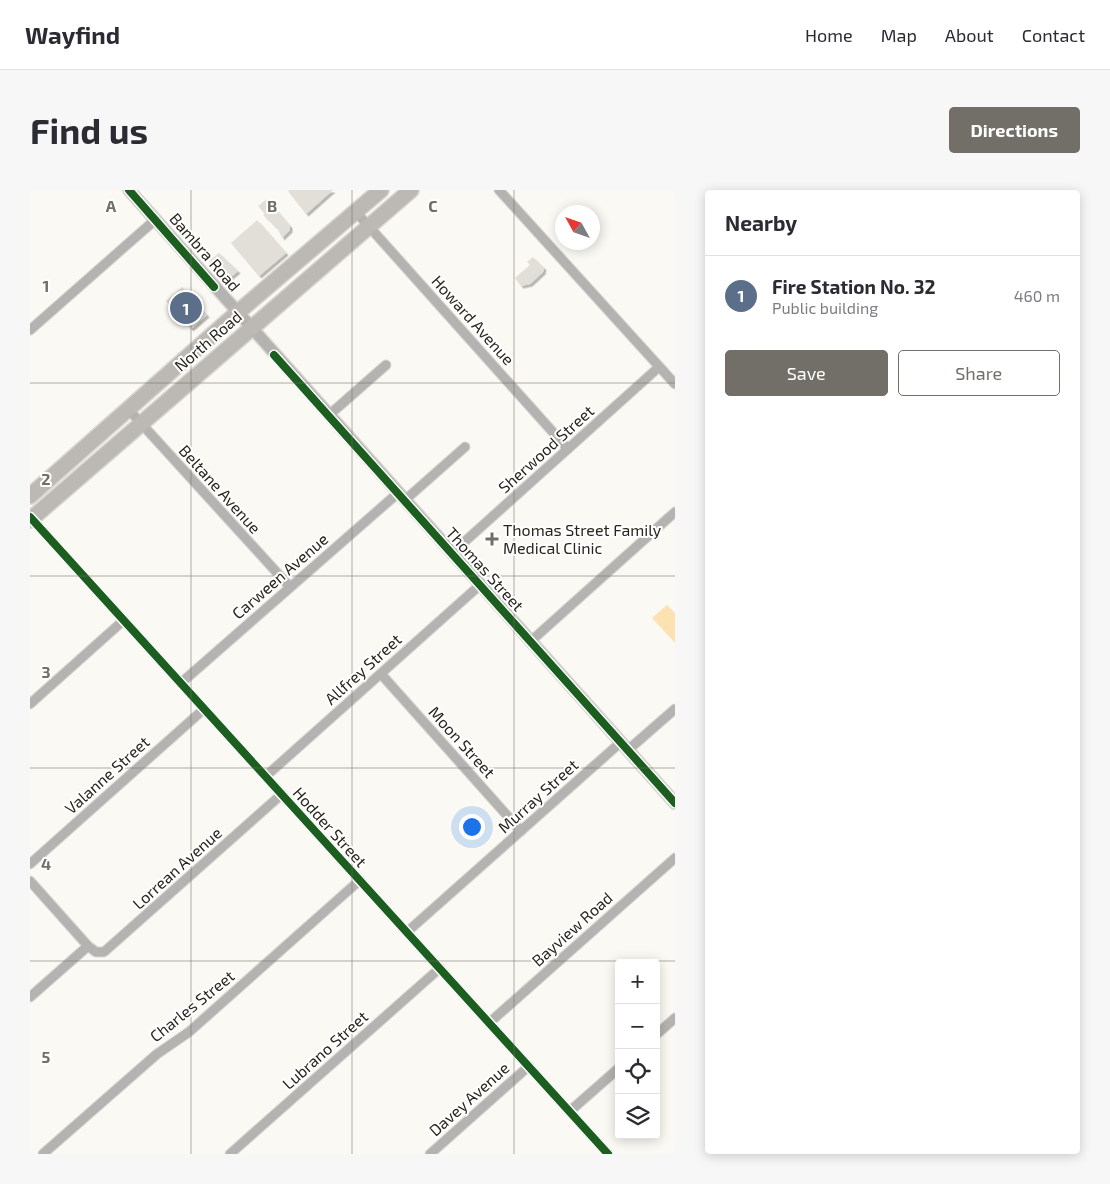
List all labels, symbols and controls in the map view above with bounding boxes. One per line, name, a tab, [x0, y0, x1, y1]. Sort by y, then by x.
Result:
text: Wayfind	[25, 20, 120, 49]
text: Home	[805, 24, 853, 46]
text: Map	[881, 24, 917, 46]
text: About	[945, 24, 994, 46]
text: Contact	[1022, 24, 1085, 46]
button: Directions	[949, 107, 1080, 153]
text: Find us	[30, 109, 148, 151]
text: A	[106, 196, 117, 215]
text: B	[267, 196, 277, 215]
text: C	[428, 196, 438, 215]
north arrow	[555, 205, 600, 250]
street label: Bambra Road	[166, 209, 245, 295]
text: Nearby	[725, 210, 797, 235]
street label: Howard Avenue	[428, 271, 519, 368]
text: Fire Station No. 32	[772, 275, 936, 298]
text: 1	[43, 276, 49, 295]
text: 1	[738, 286, 744, 305]
text: 460 m	[1014, 286, 1060, 305]
pin: 1	[170, 289, 202, 327]
text: Public building	[772, 298, 878, 317]
street label: North Road	[170, 306, 245, 375]
button: Save	[725, 350, 888, 396]
button: Share	[898, 350, 1060, 396]
street label: Sherwood Street	[494, 401, 597, 496]
street label: Beltane Avenue	[176, 440, 265, 537]
text: 2	[41, 469, 51, 488]
place label: Thomas Street Family Medical Clinic	[503, 520, 662, 557]
street label: Thomas Street	[443, 523, 528, 615]
street label: Carween Avenue	[228, 529, 331, 622]
marker: Thomas Street Family Medical Clinic	[485, 532, 499, 546]
street label: Allfrey Street	[320, 629, 405, 708]
text: 3	[41, 662, 51, 681]
street label: Moon Street	[425, 702, 499, 781]
street label: Valanne Street	[61, 732, 153, 817]
street label: Murray Street	[494, 755, 582, 836]
street label: Hodder Street	[290, 783, 371, 870]
your location	[459, 814, 485, 840]
street label: Lorrean Avenue	[128, 823, 225, 913]
text: 4	[41, 854, 51, 873]
street label: Bayview Road	[528, 888, 616, 970]
map controls	[615, 959, 660, 1139]
button: +	[615, 959, 660, 1004]
street label: Charles Street	[146, 966, 238, 1045]
button: −	[615, 1004, 660, 1049]
street label: Lubrano Street	[278, 1006, 371, 1093]
text: 5	[42, 1047, 51, 1066]
button: locate	[615, 1049, 660, 1094]
street label: Davey Avenue	[425, 1058, 513, 1140]
button: layers	[615, 1094, 660, 1139]

